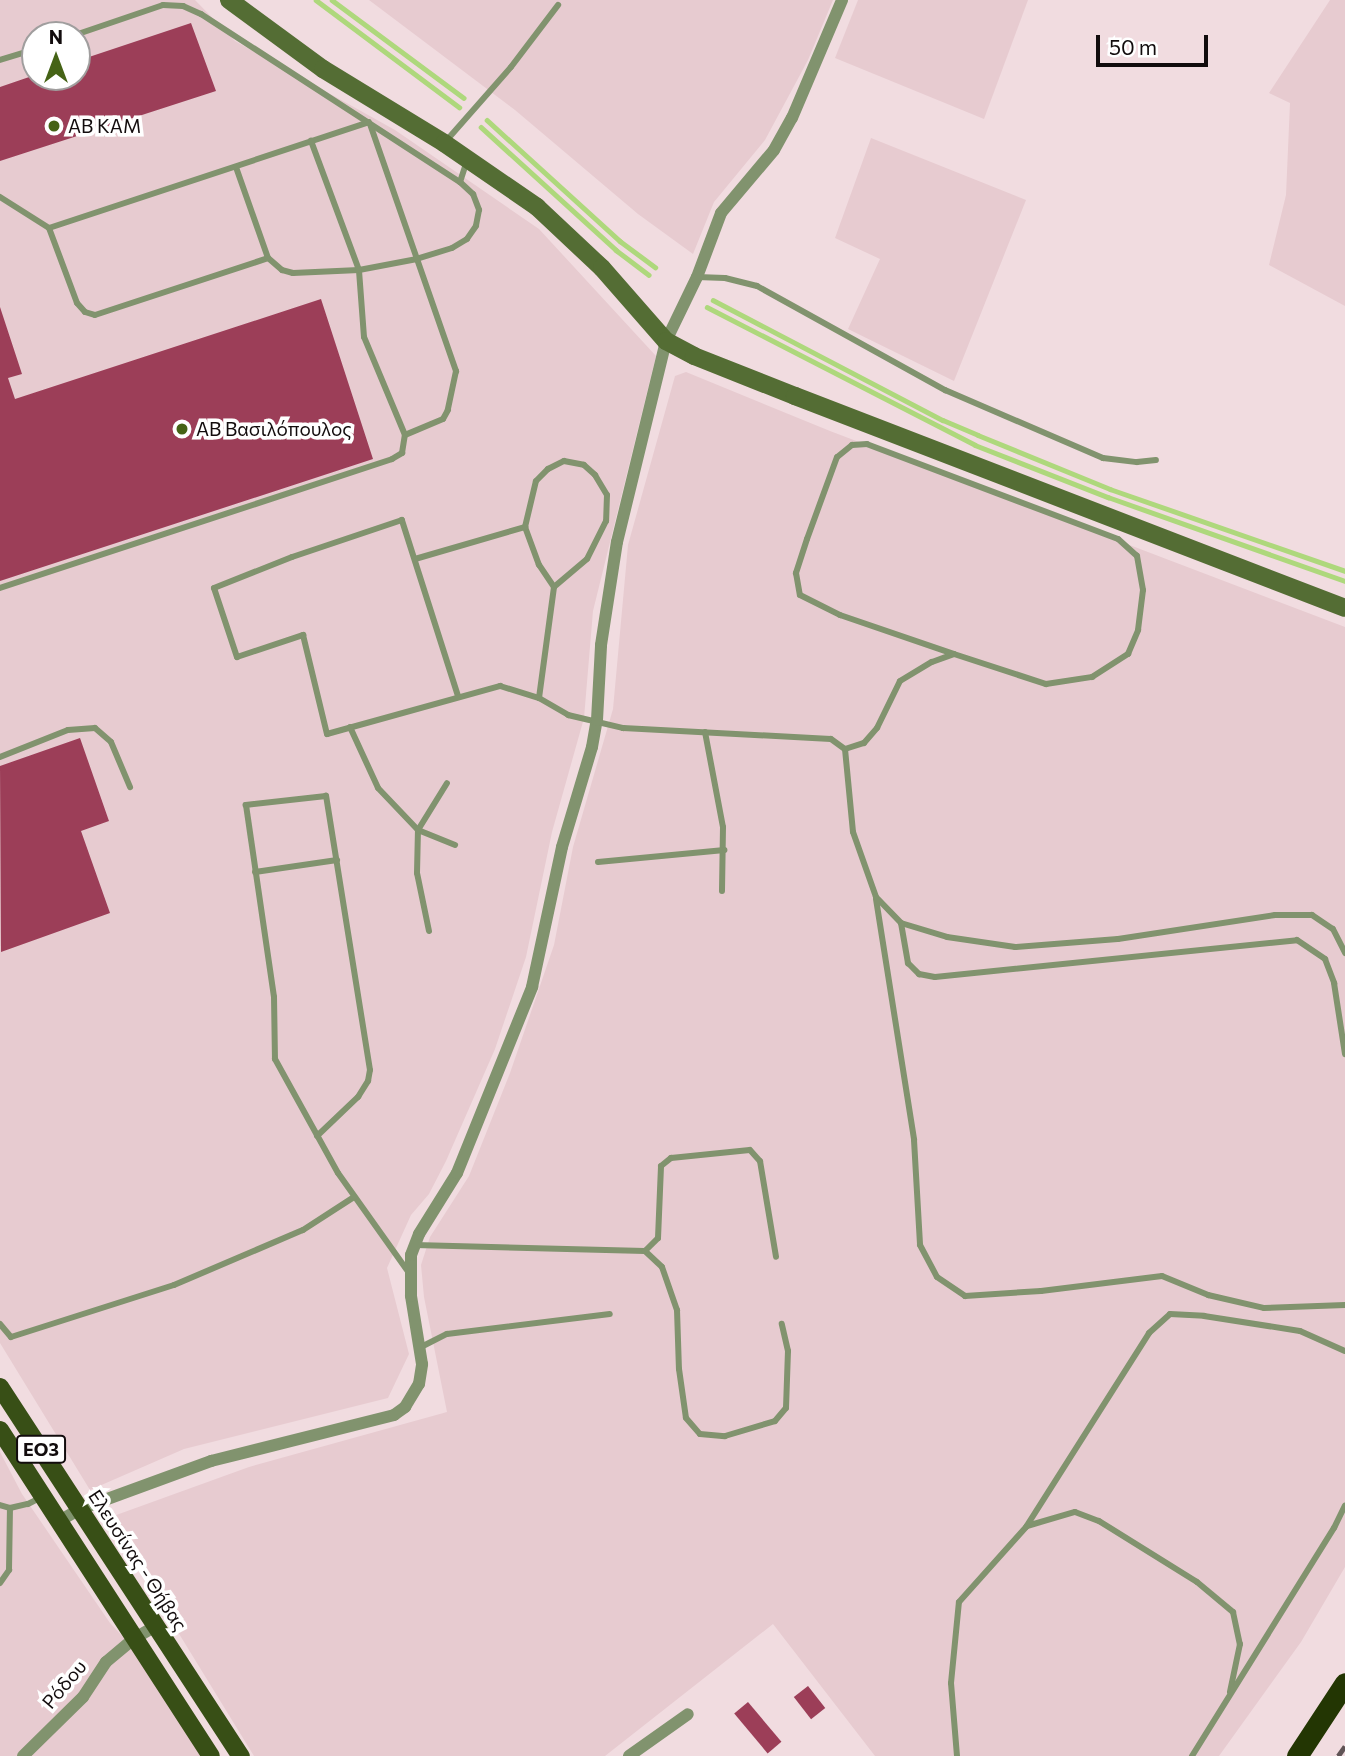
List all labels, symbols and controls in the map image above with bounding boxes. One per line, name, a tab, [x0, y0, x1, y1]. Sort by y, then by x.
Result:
north arrow	[21, 21, 91, 91]
scale bar	[1100, 21, 1212, 65]
text: N	[49, 25, 63, 48]
text: 50 m	[1109, 34, 1157, 59]
place label: ΑΒ ΚΑΜ	[68, 115, 141, 137]
marker: ΑΒ ΚΑΜ	[46, 118, 62, 134]
place label: ΑΒ Βασιλόπουλος	[196, 418, 352, 440]
marker: ΑΒ Βασιλόπουλος	[174, 421, 190, 437]
road number: ΕΟ3	[15, 1434, 67, 1464]
street label: Ελευσίνας - Θήβας	[84, 1485, 192, 1635]
street label: Ρόδου	[37, 1655, 91, 1713]

